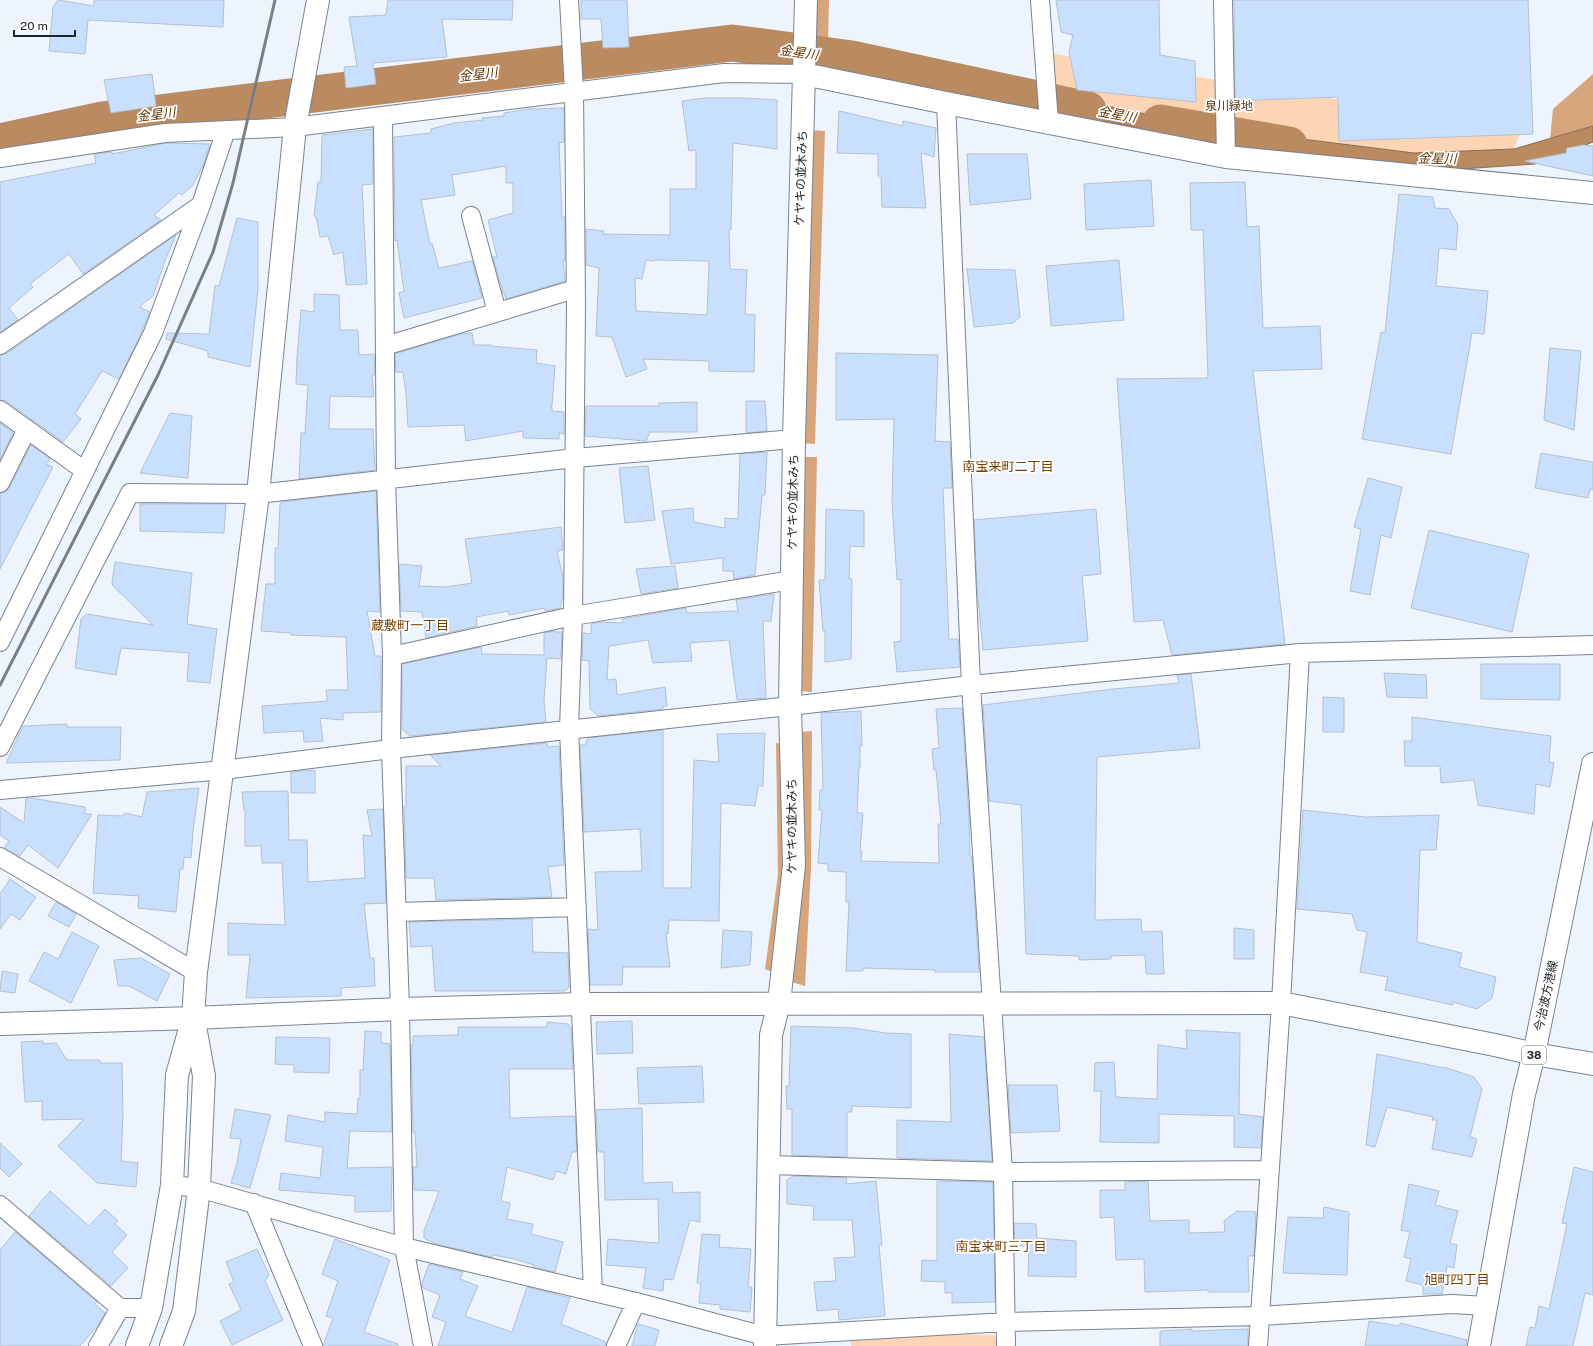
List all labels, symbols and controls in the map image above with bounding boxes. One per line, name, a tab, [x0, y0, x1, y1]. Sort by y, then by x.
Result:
scale bar	[14, 12, 75, 38]
text: 20 m	[20, 19, 48, 33]
water label: 金星川	[779, 42, 821, 63]
water label: 金星川	[458, 64, 500, 84]
park label: 泉川緑地	[1205, 99, 1253, 113]
water label: 金星川	[136, 104, 178, 124]
water label: 金星川	[1096, 104, 1139, 126]
street label: ケヤキの並木みち	[792, 130, 810, 226]
water label: 金星川	[1417, 151, 1459, 166]
street label: ケヤキの並木みち	[785, 454, 801, 550]
district label: 南宝来町二丁目	[962, 459, 1054, 474]
district label: 蔵敷町一丁目	[371, 618, 449, 633]
street label: ケヤキの並木みち	[785, 778, 799, 874]
street label: 今治波方港線	[1532, 959, 1560, 1033]
road number: 38	[1522, 1046, 1546, 1064]
district label: 南宝来町三丁目	[955, 1239, 1047, 1254]
district label: 旭町四丁目	[1424, 1272, 1490, 1287]

